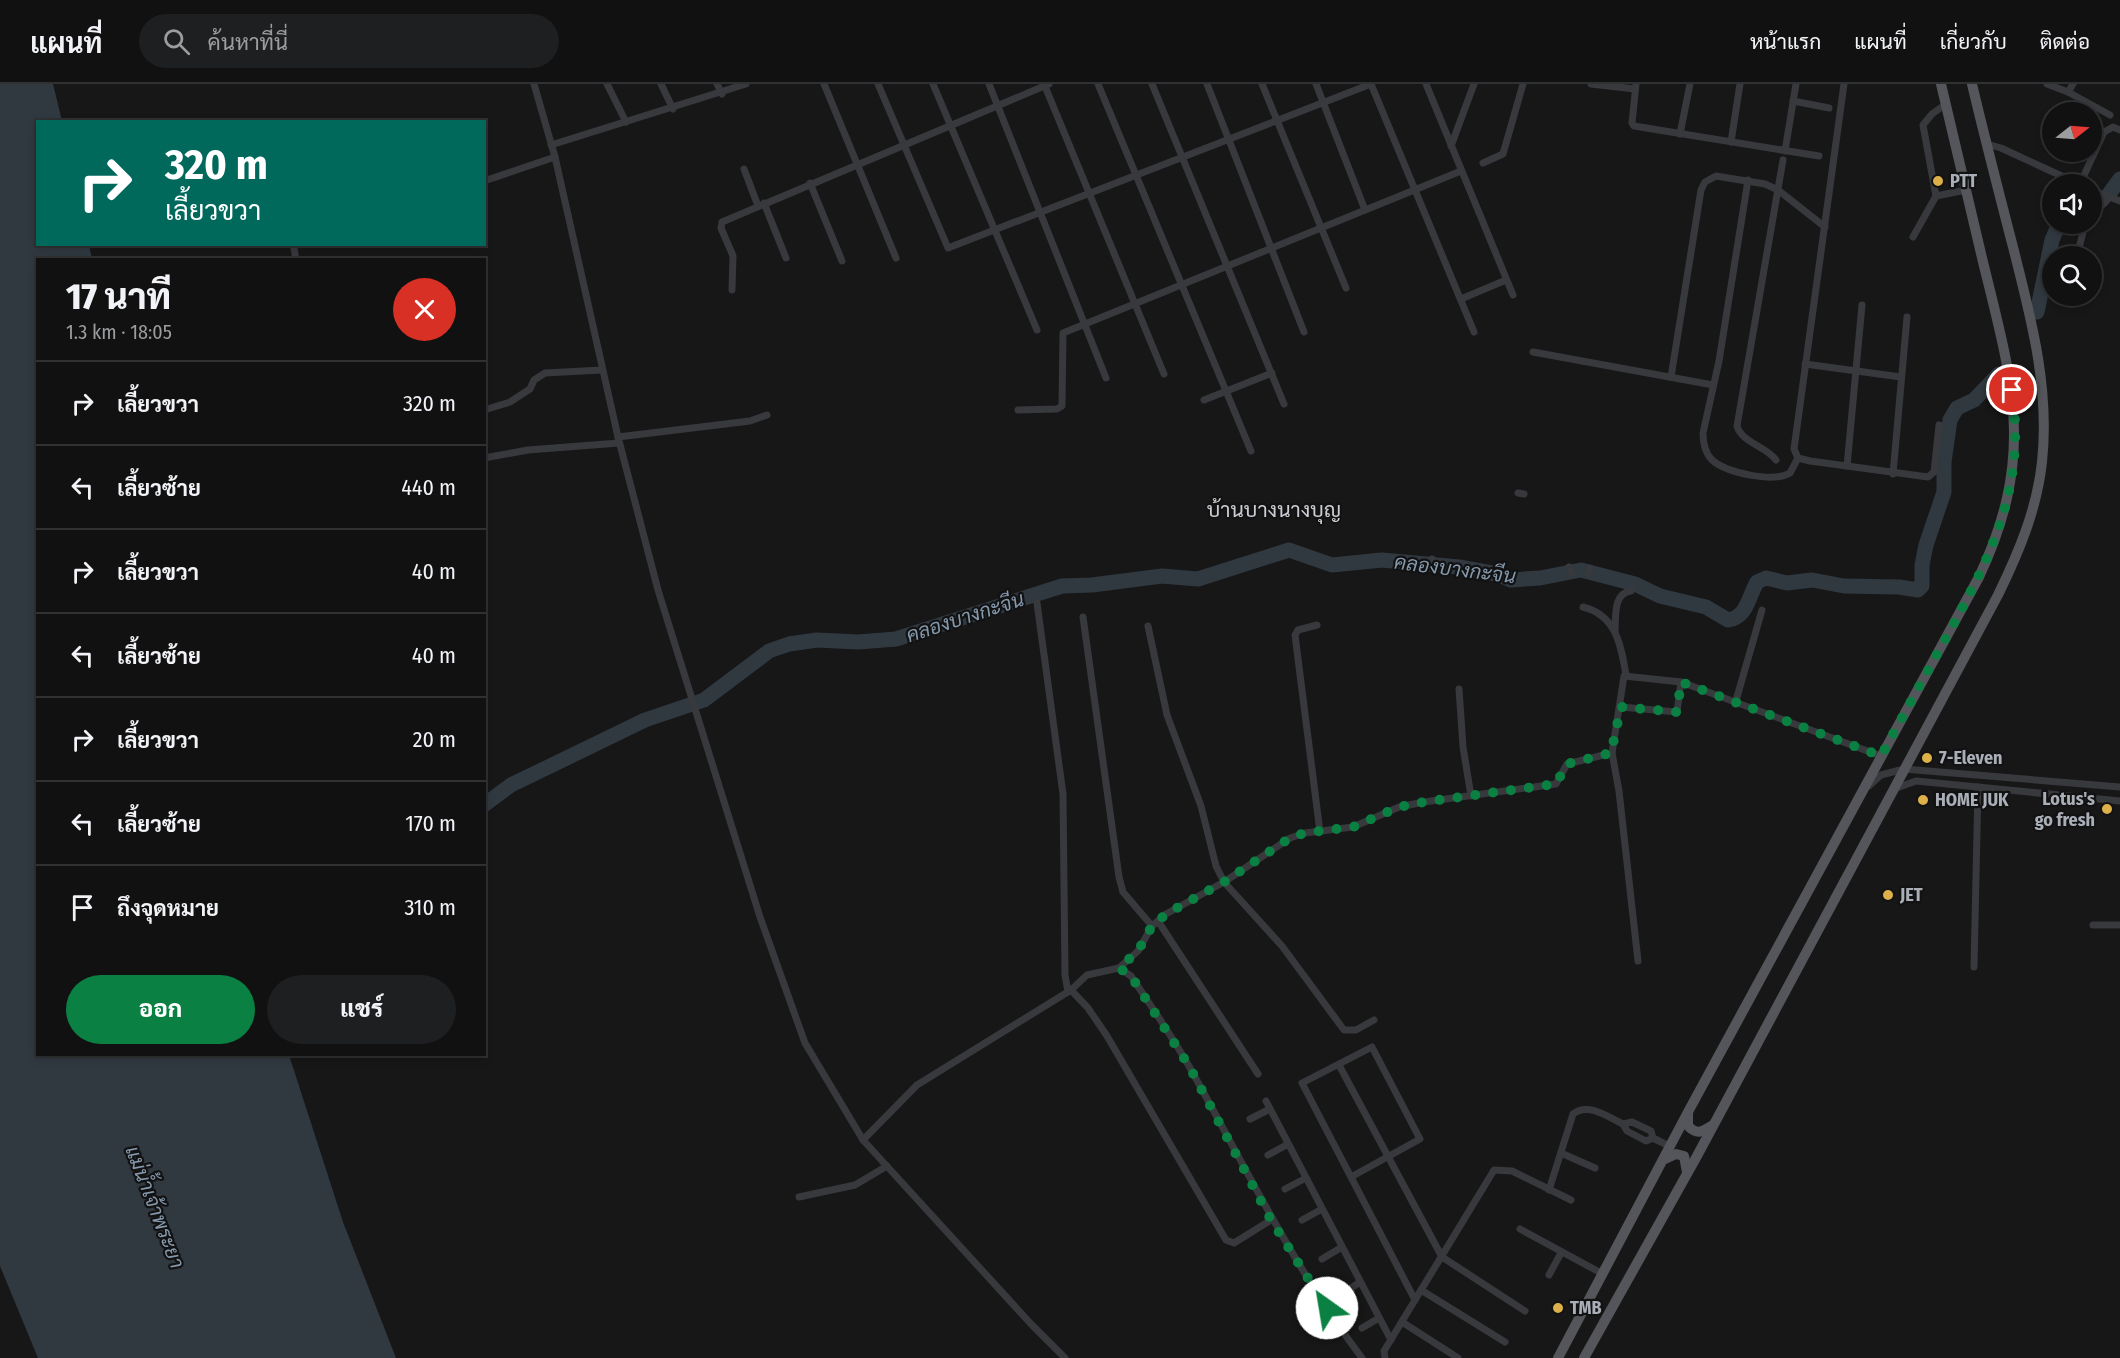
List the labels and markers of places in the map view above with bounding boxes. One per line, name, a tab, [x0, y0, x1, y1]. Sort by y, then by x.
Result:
place label: PTT	[1950, 170, 1977, 192]
marker: PTT	[1931, 174, 1945, 188]
pin	[1986, 364, 2037, 415]
place label: 7-Eleven	[1939, 747, 2002, 769]
marker: 7-Eleven	[1920, 751, 1934, 765]
place label: Lotus's go fresh	[2035, 788, 2095, 831]
place label: HOME JUK	[1935, 789, 2009, 811]
marker: HOME JUK	[1916, 793, 1930, 807]
marker: Lotus's go fresh	[2100, 802, 2114, 816]
place label: JET	[1899, 884, 1923, 906]
marker: JET	[1881, 888, 1895, 902]
place label: TMB	[1570, 1297, 1601, 1319]
marker: TMB	[1551, 1301, 1565, 1315]

